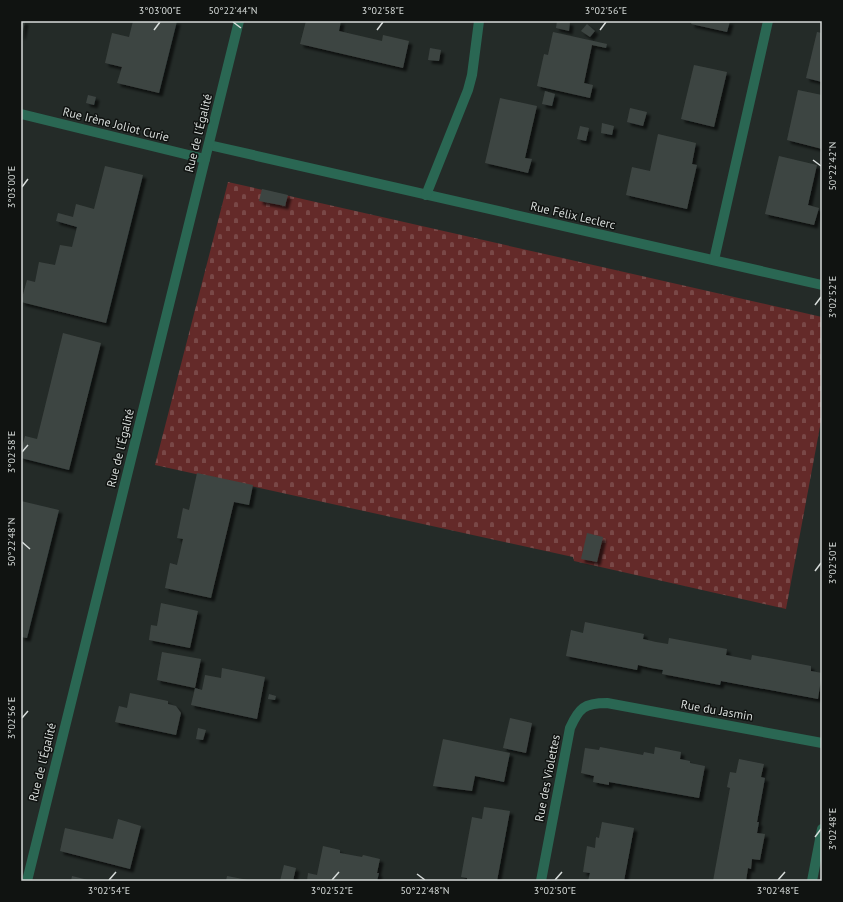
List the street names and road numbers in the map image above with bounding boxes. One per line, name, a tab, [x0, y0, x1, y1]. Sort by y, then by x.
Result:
street label: Rue de l'Égalité	[181, 92, 215, 174]
street label: Rue Irène Joliot Curie	[61, 104, 171, 144]
street label: Rue Félix Leclerc	[529, 198, 618, 232]
street label: Rue de l'Égalité	[103, 407, 137, 489]
street label: Rue du Jasmin	[680, 696, 754, 724]
street label: Rue de l'Égalité	[25, 721, 59, 803]
street label: Rue des Violettes	[531, 733, 563, 823]

